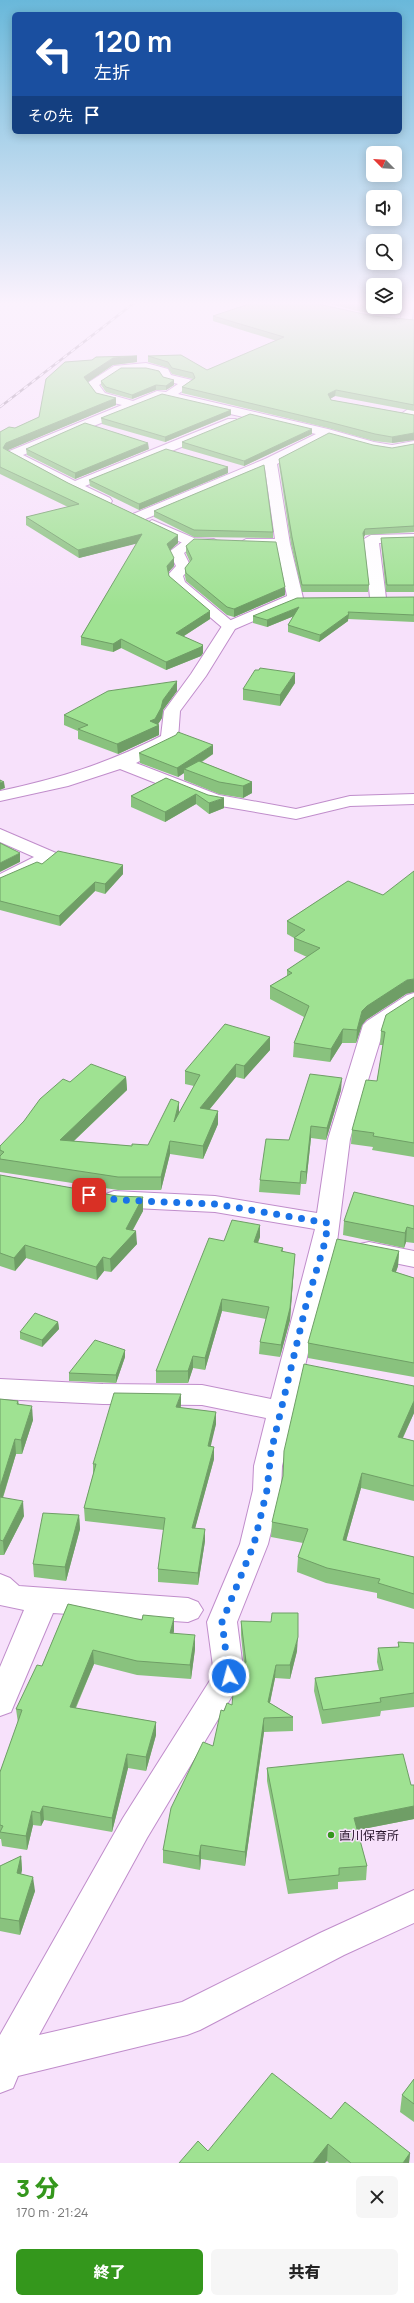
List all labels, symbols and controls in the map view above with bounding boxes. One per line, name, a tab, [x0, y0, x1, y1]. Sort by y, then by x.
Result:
text: 120 m	[94, 22, 172, 60]
icon: left	[28, 28, 80, 80]
text: 左折	[94, 60, 130, 84]
icon: arrive	[81, 104, 103, 126]
text: その先	[28, 105, 73, 126]
north arrow	[366, 146, 402, 182]
map controls	[366, 146, 402, 314]
button: sound	[366, 190, 402, 226]
button: search	[366, 234, 402, 270]
button: layers	[366, 278, 402, 314]
pin	[72, 1178, 106, 1212]
icon: arrive	[78, 1184, 100, 1206]
position arrow	[208, 1655, 250, 1697]
place label: 直川保育所	[339, 1827, 399, 1844]
marker: 直川保育所	[326, 1830, 336, 1840]
text: 3 分	[16, 2171, 59, 2204]
button: close	[356, 2176, 398, 2218]
text: 170 m · 21:24	[16, 2203, 88, 2221]
button: 終了	[16, 2249, 203, 2295]
button: 共有	[211, 2249, 398, 2295]

